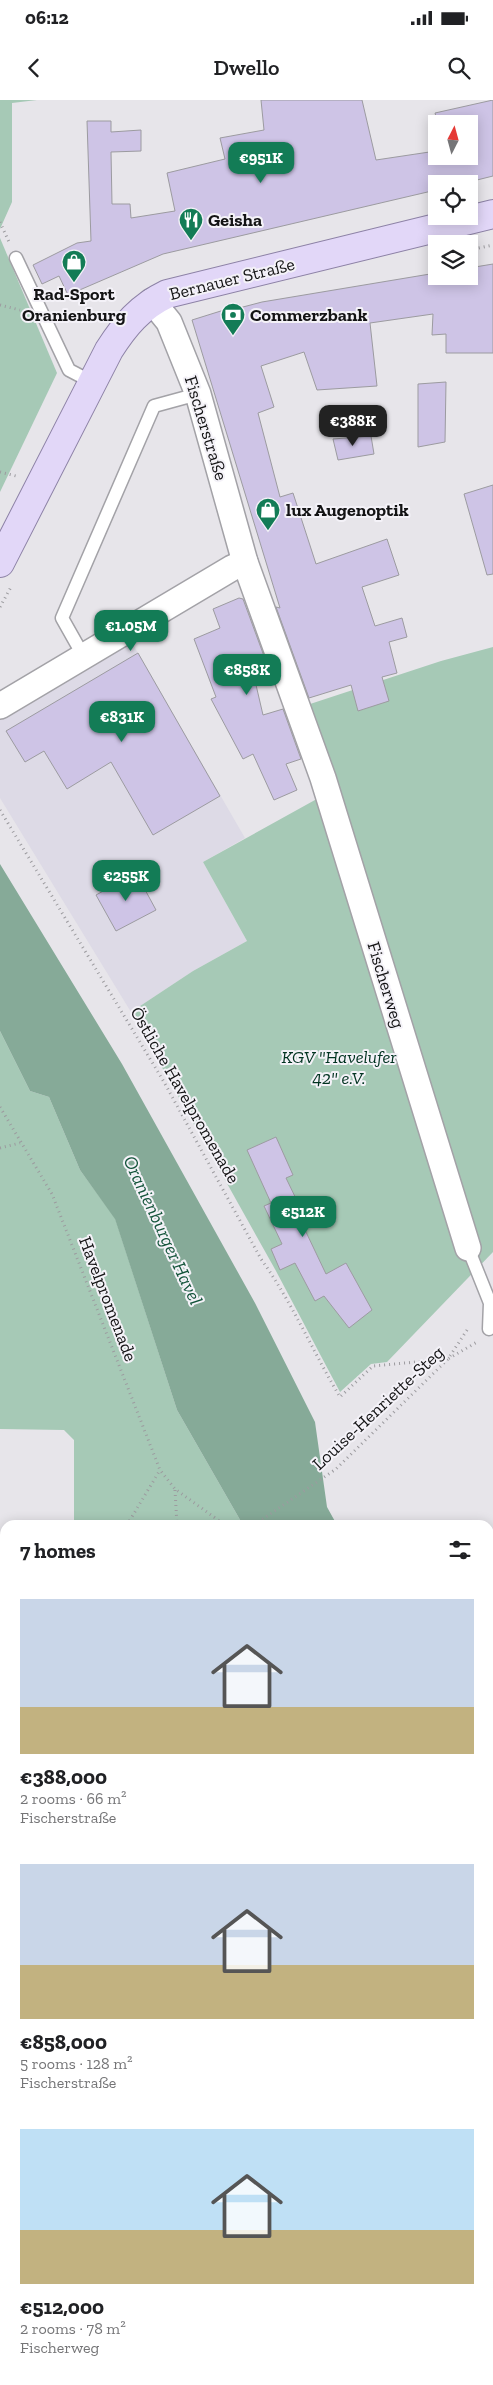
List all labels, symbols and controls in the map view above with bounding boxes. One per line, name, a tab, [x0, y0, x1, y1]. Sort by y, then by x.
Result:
text: 06:12	[25, 6, 69, 29]
icon: back	[20, 54, 48, 82]
text: Dwello	[213, 54, 280, 81]
icon: search	[445, 54, 473, 82]
north arrow	[428, 115, 478, 165]
map controls	[428, 115, 478, 285]
pin: €951K	[226, 142, 296, 184]
text: €951K	[239, 148, 283, 167]
button: locate	[428, 175, 478, 225]
restaurant icon: Geisha	[178, 207, 204, 241]
place label: Geisha	[208, 209, 262, 231]
button: layers	[428, 235, 478, 285]
shop icon: Rad-Sport Oranienburg	[61, 249, 87, 283]
street label: Bernauer Straße	[167, 253, 297, 305]
place label: Rad-Sport Oranienburg	[22, 283, 126, 326]
bank icon: Commerzbank	[220, 302, 246, 336]
place label: Commerzbank	[250, 304, 367, 326]
street label: Fischerstraße	[180, 373, 232, 483]
pin: €388K	[318, 404, 388, 447]
text: €388K	[330, 411, 376, 430]
shop icon: lux Augenoptik	[255, 497, 281, 531]
place label: lux Augenoptik	[286, 499, 409, 521]
pin: €1.05M	[90, 610, 172, 652]
text: €1.05M	[105, 616, 157, 635]
pin: €858K	[212, 654, 282, 696]
text: €858K	[224, 660, 270, 679]
pin: €831K	[87, 700, 157, 743]
text: €831K	[100, 707, 144, 726]
pin: €255K	[91, 860, 161, 902]
text: €255K	[103, 866, 149, 885]
street label: Fischerweg	[362, 939, 410, 1031]
street label: Östliche Havelpromenade	[125, 1003, 245, 1187]
park label: KGV "Havelufer 42" e.V.	[281, 1046, 397, 1089]
water label: Oranienburger Havel	[118, 1152, 208, 1308]
pin: €512K	[268, 1196, 338, 1238]
text: €512K	[281, 1202, 325, 1221]
street label: Havelpromenade	[74, 1233, 142, 1365]
street label: Louise-Henriette-Steg	[308, 1341, 449, 1475]
icon: filters	[446, 1536, 474, 1564]
text: 7 homes	[20, 1538, 96, 1563]
icon: home	[202, 1631, 292, 1721]
text: €388,000	[20, 1764, 107, 1789]
text: 2 rooms · 66 m²	[20, 1789, 127, 1808]
text: Fischerstraße	[20, 1808, 116, 1827]
icon: home	[202, 1896, 292, 1986]
text: €858,000	[20, 2029, 107, 2054]
text: 5 rooms · 128 m²	[20, 2054, 133, 2073]
text: Fischerstraße	[20, 2073, 116, 2092]
icon: home	[202, 2161, 292, 2251]
text: €512,000	[20, 2294, 104, 2319]
text: 2 rooms · 78 m²	[20, 2319, 126, 2338]
text: Fischerweg	[20, 2338, 99, 2357]

